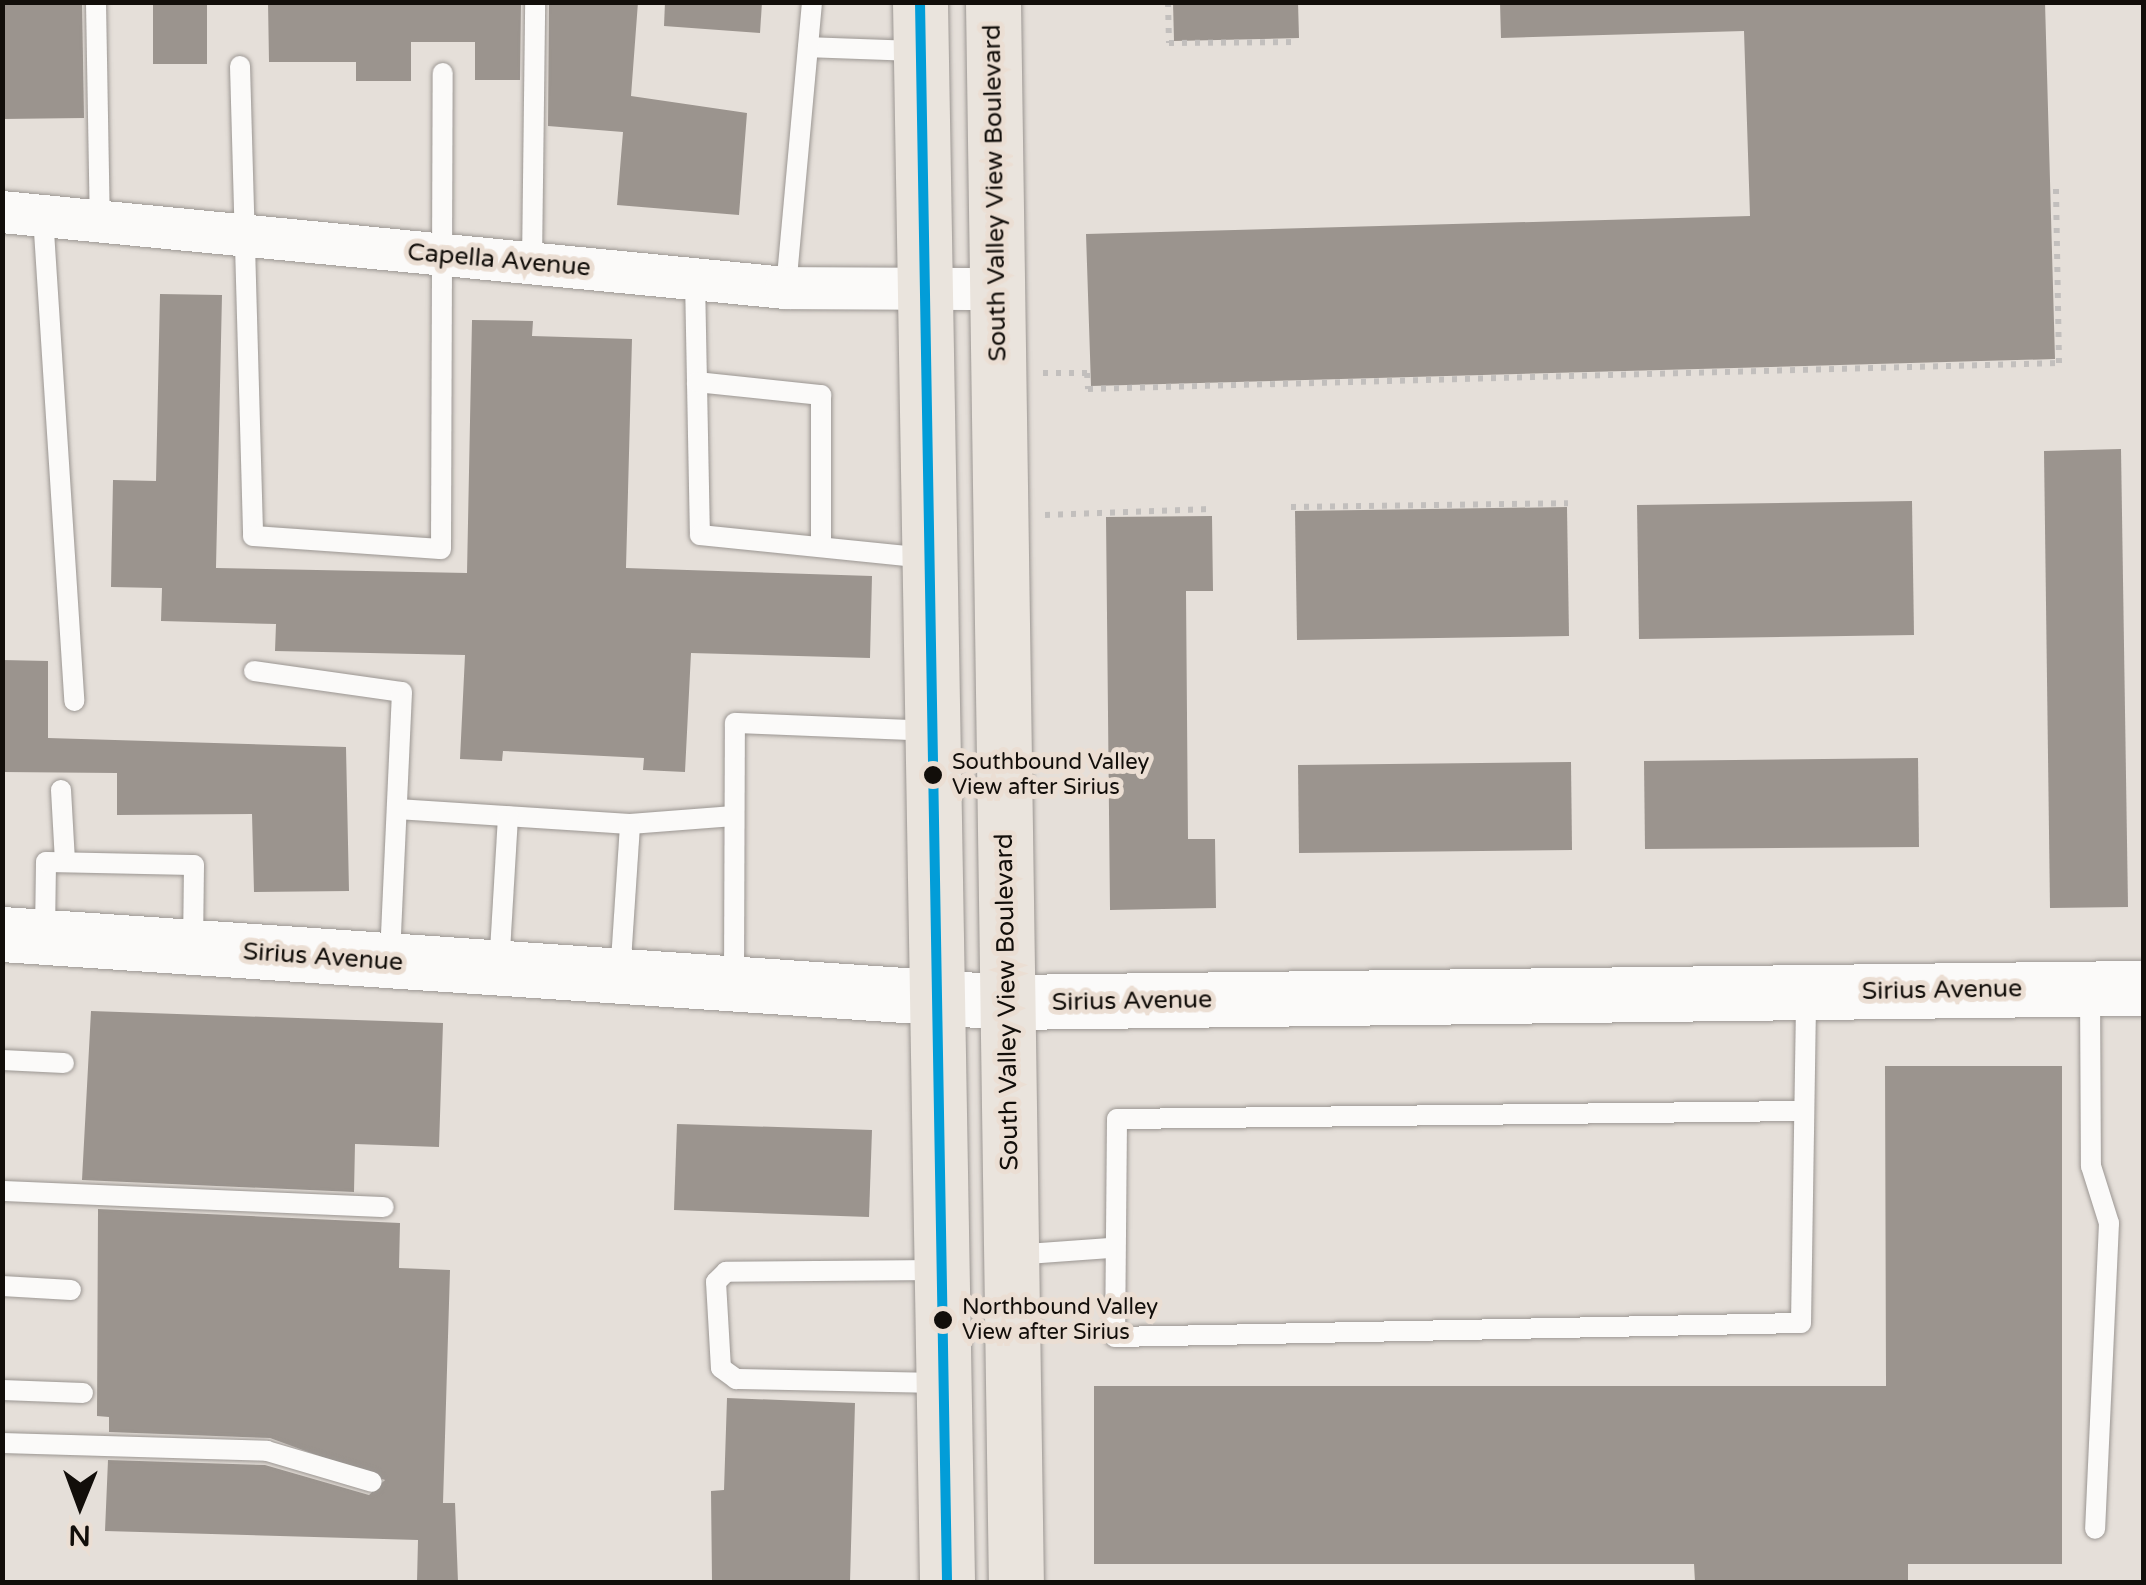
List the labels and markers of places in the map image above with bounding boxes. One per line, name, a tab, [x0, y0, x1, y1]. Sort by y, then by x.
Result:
place label: Southbound Valley View after Sirius	[952, 749, 1149, 800]
marker: Southbound Valley View after Sirius	[923, 765, 943, 785]
place label: Northbound Valley View after Sirius	[962, 1294, 1158, 1345]
marker: Northbound Valley View after Sirius	[933, 1310, 953, 1330]

